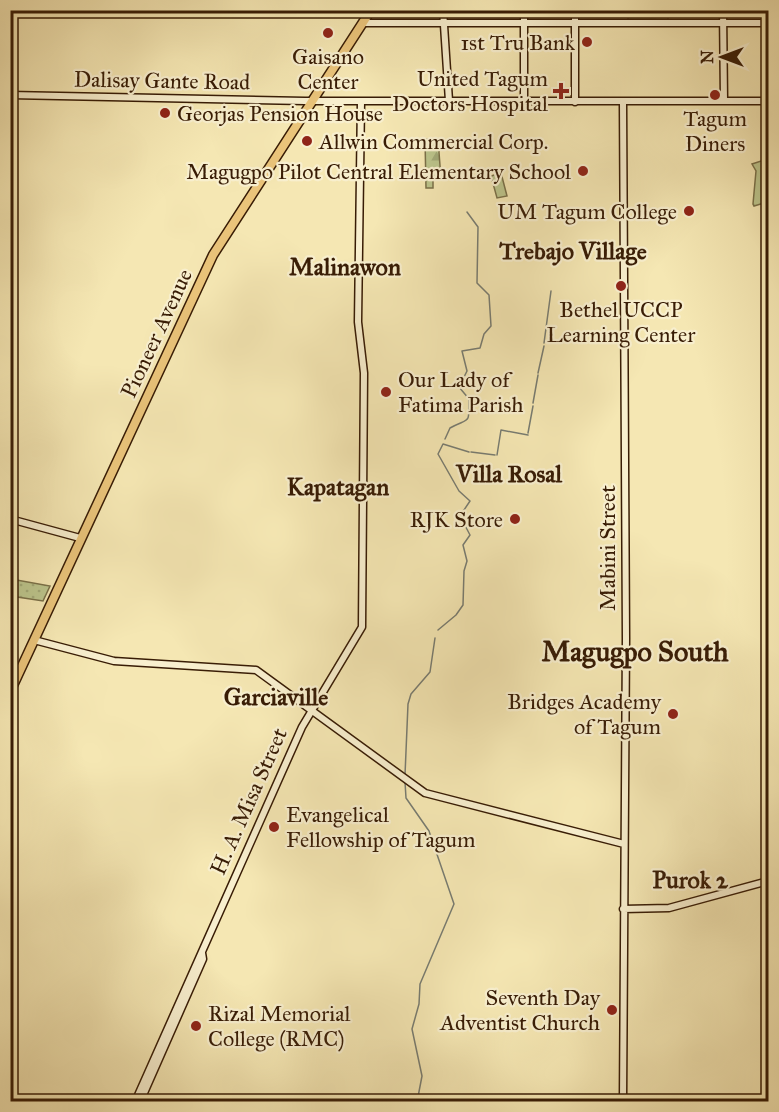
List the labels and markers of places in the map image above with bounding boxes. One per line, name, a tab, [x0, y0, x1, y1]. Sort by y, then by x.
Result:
marker: Gaisano Center	[321, 26, 335, 40]
place label: 1st Tru Bank	[460, 29, 576, 56]
marker: 1st Tru Bank	[580, 35, 594, 49]
place label: Gaisano Center	[292, 43, 364, 95]
place label: United Tagum Doctors Hospital	[392, 65, 548, 117]
marker: United Tagum Doctors Hospital	[552, 82, 570, 100]
marker: Tagum Diners	[708, 88, 722, 102]
place label: Georjas Pension House	[177, 100, 383, 127]
place label: Tagum Diners	[683, 105, 747, 157]
marker: Georjas Pension House	[158, 106, 172, 120]
place label: Allwin Commercial Corp.	[318, 128, 548, 155]
marker: Allwin Commercial Corp.	[300, 134, 314, 148]
place label: Magugpo Pilot Central Elementary School	[186, 158, 571, 185]
marker: Magugpo Pilot Central Elementary School	[576, 164, 590, 178]
place label: UM Tagum College	[497, 198, 677, 225]
marker: UM Tagum College	[682, 204, 696, 218]
marker: Bethel UCCP Learning Center	[614, 279, 628, 293]
place label: Bethel UCCP Learning Center	[547, 296, 696, 348]
place label: Our Lady of Fatima Parish	[398, 366, 524, 418]
marker: Our Lady of Fatima Parish	[379, 385, 393, 399]
place label: RJK Store	[410, 506, 503, 533]
marker: RJK Store	[508, 512, 522, 526]
place label: Bridges Academy of Tagum	[507, 688, 662, 740]
marker: Bridges Academy of Tagum	[666, 707, 680, 721]
place label: Evangelical Fellowship of Tagum	[286, 801, 476, 853]
marker: Evangelical Fellowship of Tagum	[267, 820, 281, 834]
place label: Seventh Day Adventist Church	[439, 984, 601, 1036]
place label: Rizal Memorial College (RMC)	[208, 1000, 350, 1052]
marker: Seventh Day Adventist Church	[605, 1003, 619, 1017]
marker: Rizal Memorial College (RMC)	[189, 1019, 203, 1033]

